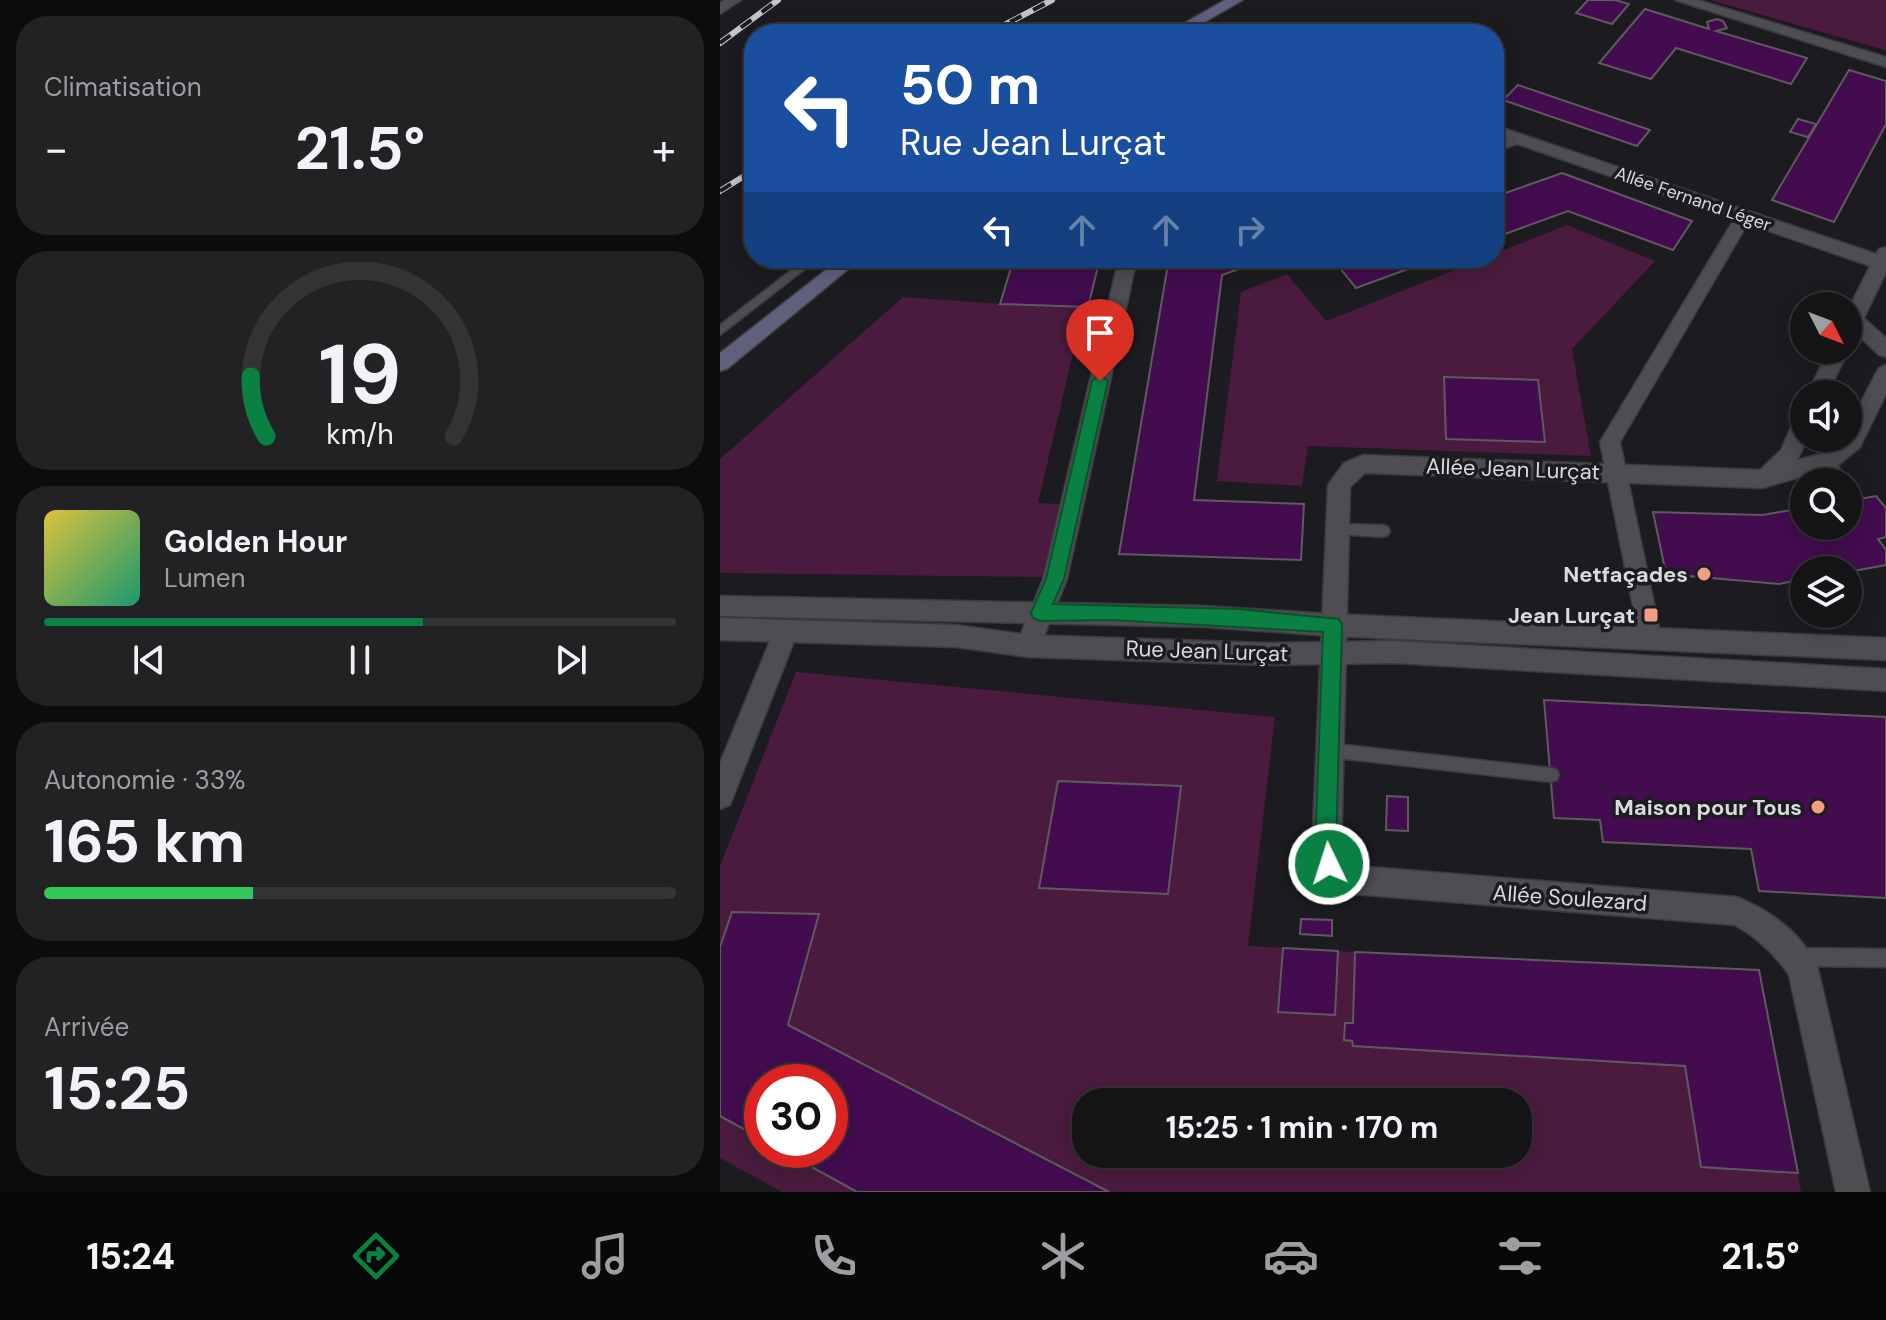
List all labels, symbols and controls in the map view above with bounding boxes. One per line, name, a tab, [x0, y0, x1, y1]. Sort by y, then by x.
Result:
text: 50 m	[900, 48, 1040, 121]
icon: left	[768, 56, 872, 160]
text: Climatisation	[44, 70, 202, 104]
text: 21.5°	[295, 109, 425, 188]
text: Rue Jean Lurçat	[900, 119, 1166, 166]
text: −	[44, 120, 68, 178]
text: +	[652, 120, 676, 178]
street label: Allée Fernand Léger	[1612, 161, 1775, 237]
icon: left	[976, 208, 1020, 252]
icon: ahead	[1060, 208, 1104, 252]
icon: ahead	[1144, 208, 1188, 252]
icon: right	[1228, 208, 1272, 252]
north arrow	[1790, 292, 1862, 364]
map controls	[1790, 292, 1862, 628]
pin	[1066, 299, 1134, 381]
icon: arrive	[1078, 311, 1122, 355]
text: 19	[318, 319, 402, 428]
button: sound	[1790, 380, 1862, 452]
text: km/h	[326, 416, 394, 453]
street label: Allée Jean Lurçat	[1426, 451, 1600, 487]
button: search	[1790, 468, 1862, 540]
text: Golden Hour	[164, 522, 347, 561]
button: layers	[1790, 556, 1862, 628]
place label: Netfaçades	[1563, 560, 1688, 589]
text: Lumen	[164, 561, 245, 595]
marker: Netfaçades	[1695, 565, 1713, 583]
place label: Jean Lurçat	[1508, 601, 1635, 630]
marker: Jean Lurçat	[1642, 606, 1660, 624]
street label: Rue Jean Lurçat	[1125, 634, 1289, 668]
icon: previous	[127, 638, 171, 682]
icon: pause	[338, 638, 382, 682]
icon: next	[549, 638, 593, 682]
text: Autonomie · 33%	[44, 763, 245, 797]
place label: Maison pour Tous	[1614, 793, 1802, 822]
marker: Maison pour Tous	[1809, 798, 1827, 816]
text: 165 km	[44, 802, 245, 881]
position arrow	[1287, 822, 1371, 906]
street label: Allée Soulezard	[1492, 878, 1648, 918]
text: Arrivée	[44, 1010, 129, 1044]
text: 15:25	[44, 1049, 190, 1128]
speed limit sign: 30	[744, 1064, 848, 1168]
text: 15:25 · 1 min · 170 m	[1166, 1108, 1438, 1147]
icon: directions	[348, 1228, 404, 1284]
icon: music	[577, 1228, 633, 1284]
icon: phone	[806, 1228, 862, 1284]
icon: climate	[1035, 1228, 1091, 1284]
icon: car	[1263, 1228, 1319, 1284]
icon: filters	[1492, 1228, 1548, 1284]
text: 15:24	[86, 1233, 175, 1280]
text: 21.5°	[1721, 1233, 1800, 1280]

